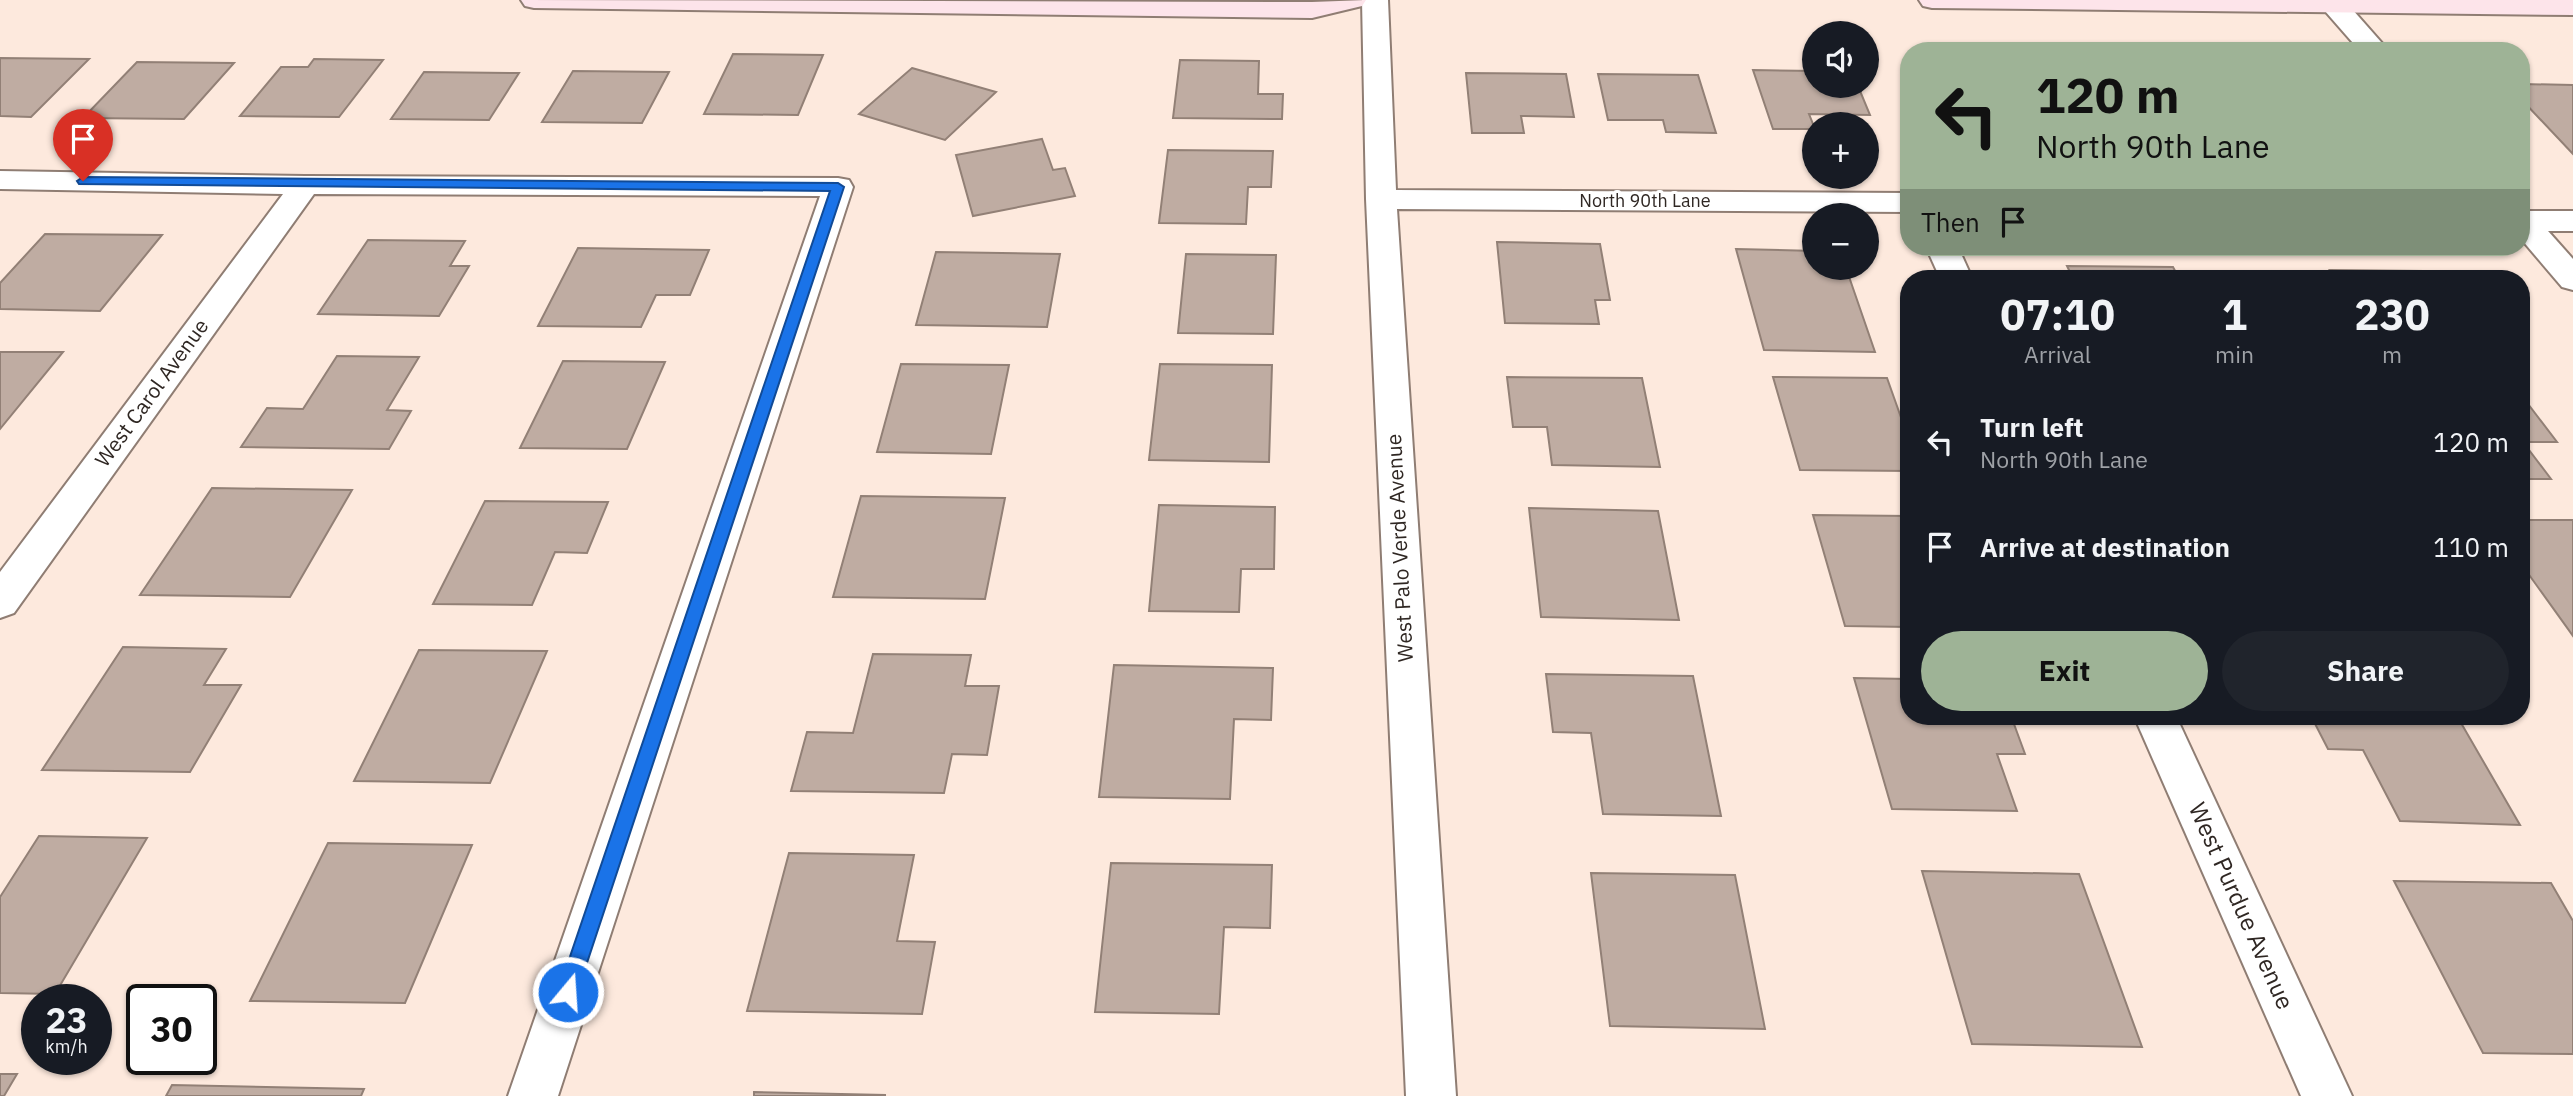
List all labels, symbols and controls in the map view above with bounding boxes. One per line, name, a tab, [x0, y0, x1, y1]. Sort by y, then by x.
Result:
map controls	[1802, 21, 1879, 280]
button: sound	[1802, 21, 1879, 98]
text: 120 m	[2036, 63, 2180, 126]
icon: left	[1921, 70, 2012, 161]
pin	[53, 109, 113, 181]
button: +	[1802, 112, 1879, 189]
icon: arrive	[64, 120, 102, 158]
text: North 90th Lane	[2036, 125, 2270, 167]
street label: North 90th Lane	[1579, 189, 1711, 212]
button: −	[1802, 203, 1879, 280]
icon: arrive	[1994, 203, 2032, 241]
text: Then	[1921, 205, 1980, 239]
text: 07:10	[2000, 287, 2115, 342]
text: 1	[2222, 287, 2247, 342]
text: 230	[2354, 287, 2430, 342]
street label: West Carol Avenue	[88, 313, 214, 472]
text: Arrival	[2024, 339, 2091, 369]
text: min	[2215, 339, 2254, 369]
text: m	[2382, 339, 2402, 369]
text: Turn left	[1980, 410, 2083, 444]
icon: left	[1921, 423, 1959, 461]
text: 120 m	[2433, 425, 2509, 459]
street label: West Palo Verde Avenue	[1379, 433, 1419, 663]
text: North 90th Lane	[1980, 444, 2148, 474]
icon: arrive	[1921, 528, 1959, 566]
text: Arrive at destination	[1980, 530, 2230, 564]
text: 110 m	[2433, 530, 2509, 564]
button: Exit	[1921, 631, 2208, 711]
button: Share	[2222, 631, 2509, 711]
street label: West Purdue Avenue	[2182, 797, 2302, 1014]
position arrow	[531, 955, 605, 1029]
speed limit sign: 30	[126, 984, 217, 1075]
text: 23	[45, 997, 88, 1043]
text: km/h	[45, 1035, 88, 1058]

